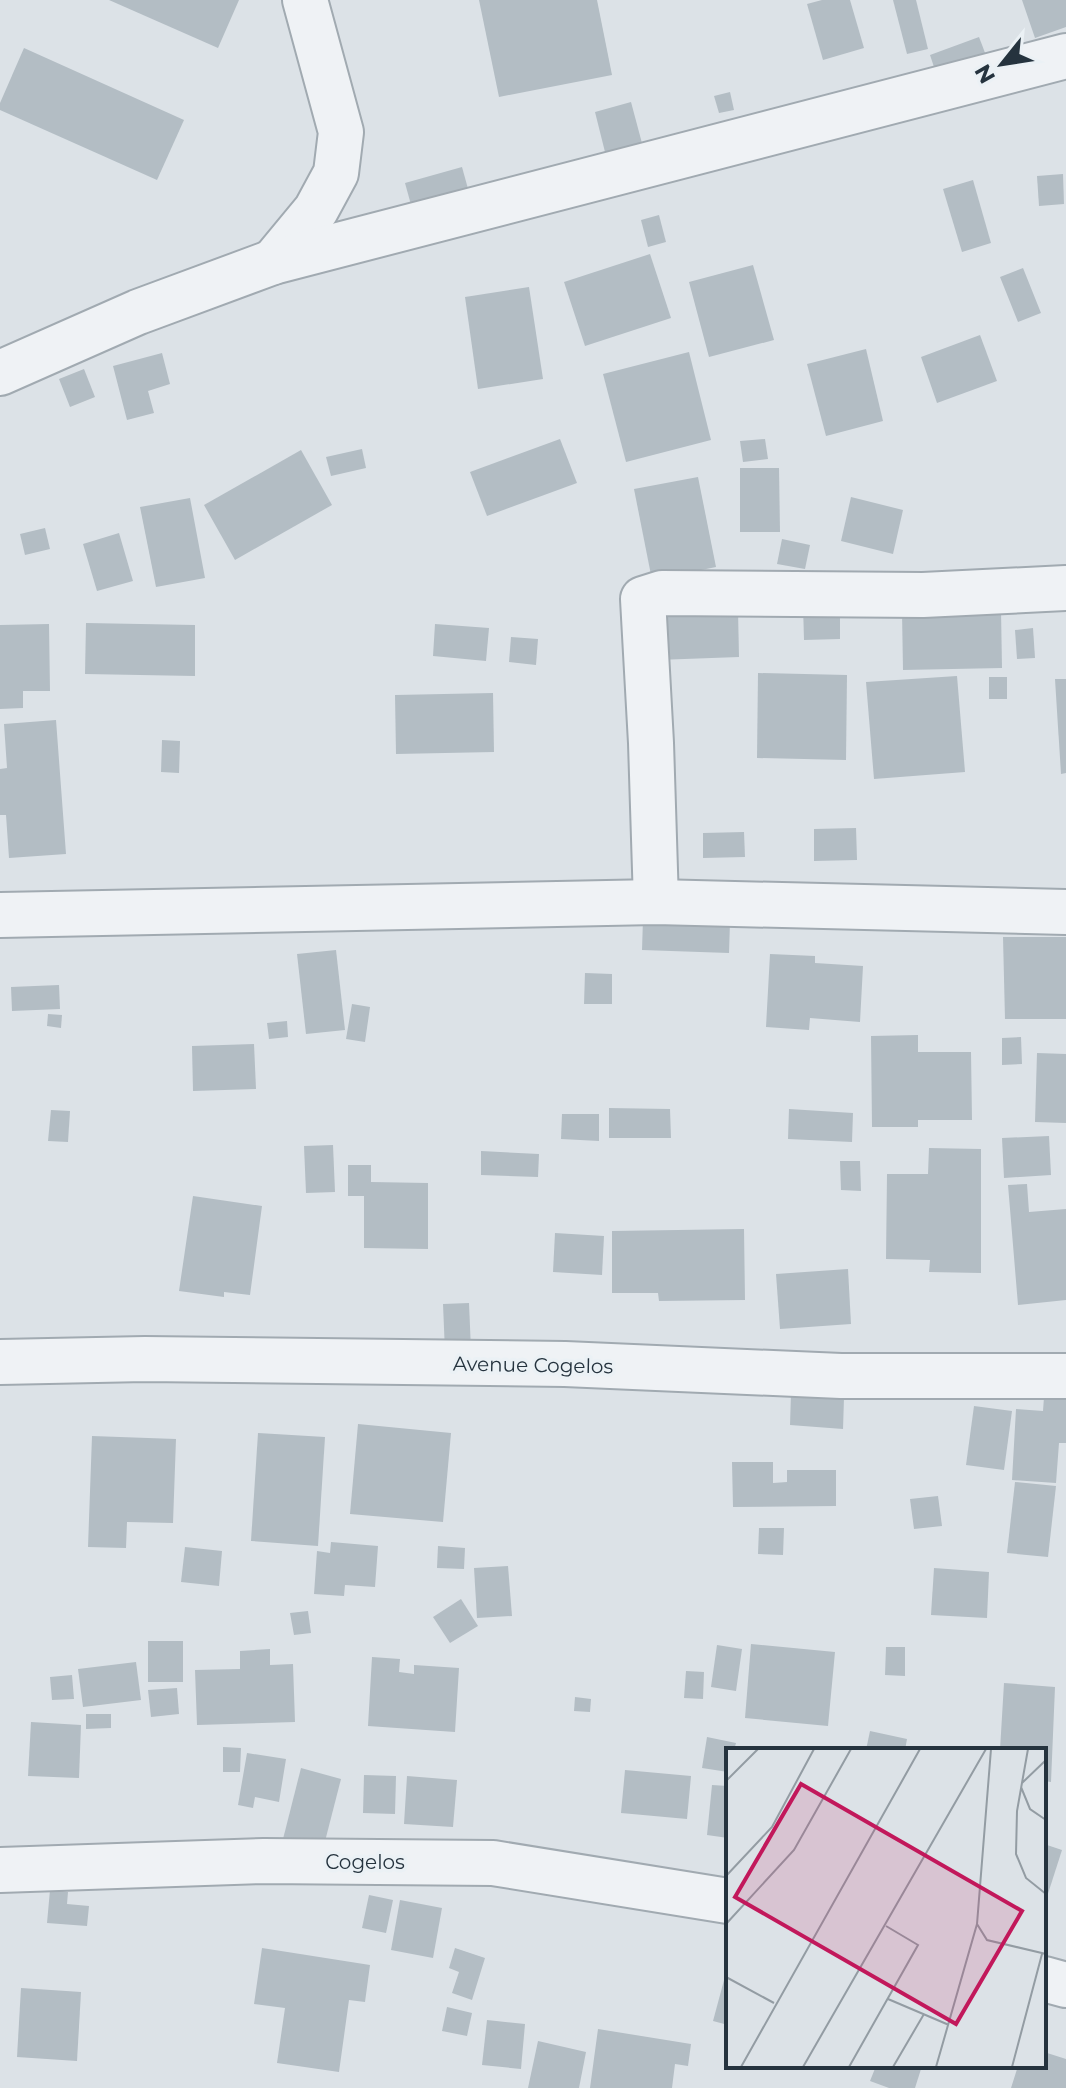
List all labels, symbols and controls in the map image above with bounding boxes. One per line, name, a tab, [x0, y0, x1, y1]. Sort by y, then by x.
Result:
north arrow	[962, 24, 1042, 104]
text: N	[969, 59, 1001, 88]
street label: Avenue Cogelos	[453, 1352, 614, 1378]
inset map	[726, 1748, 1046, 2068]
street label: Cogelos	[325, 1850, 405, 1874]

